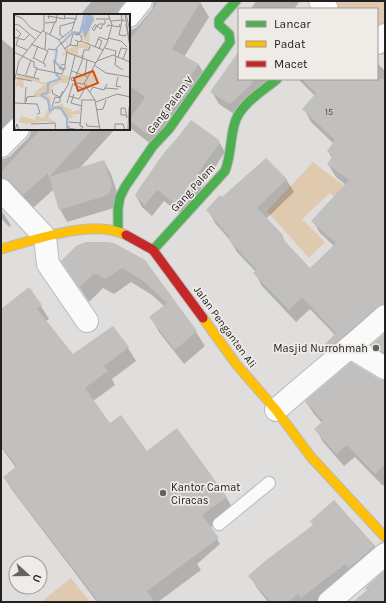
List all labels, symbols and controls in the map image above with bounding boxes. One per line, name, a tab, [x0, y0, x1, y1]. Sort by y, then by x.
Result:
legend	[238, 8, 378, 80]
inset map	[14, 14, 130, 130]
text: Lancar	[274, 17, 311, 31]
text: Padat	[274, 37, 306, 51]
text: Macet	[274, 57, 308, 71]
street label: Gang Palem V	[144, 74, 196, 136]
house number: 15	[325, 107, 333, 117]
street label: Gang Palem	[168, 161, 218, 215]
street label: Jalan Penganten Ali	[191, 284, 259, 370]
place label: Masjid Nurrohmah	[273, 342, 368, 355]
marker: Masjid Nurrohmah	[371, 343, 381, 353]
place label: Kantor Camat Ciracas	[171, 481, 240, 507]
marker: Kantor Camat Ciracas	[158, 488, 168, 498]
north arrow	[8, 555, 48, 595]
text: U	[29, 573, 44, 584]

